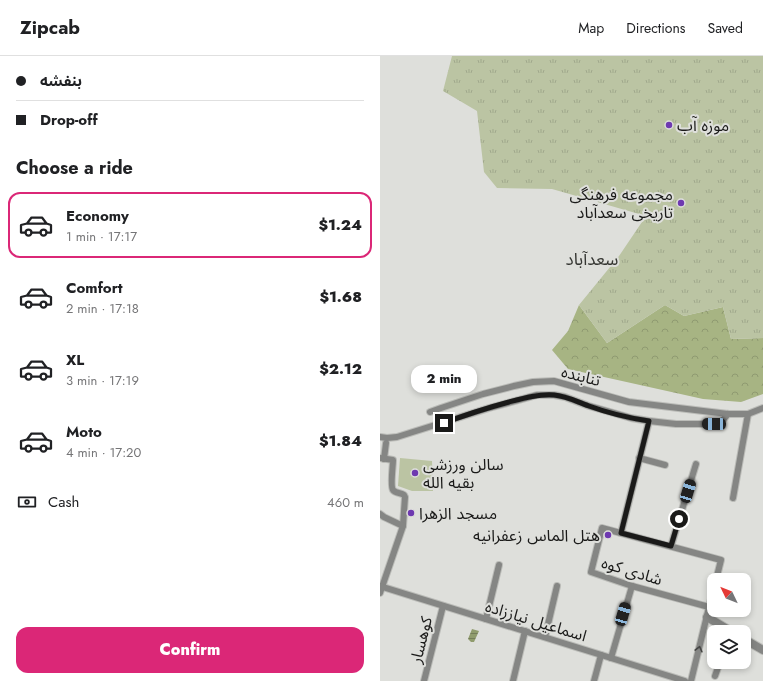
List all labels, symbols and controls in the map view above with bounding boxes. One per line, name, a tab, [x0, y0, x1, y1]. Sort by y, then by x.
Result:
text: Zipcab	[20, 14, 80, 41]
text: Map	[578, 18, 604, 38]
text: Directions	[626, 18, 686, 38]
text: Saved	[708, 18, 743, 38]
text: بنفشه	[40, 70, 82, 92]
text: Drop-off	[40, 109, 98, 131]
place label: موزه آب	[677, 114, 729, 137]
marker: موزه آب	[664, 120, 674, 130]
text: Choose a ride	[16, 155, 133, 181]
place label: مجموعه فرهنگی تاریخی سعدآباد	[570, 183, 673, 224]
marker: مجموعه فرهنگی تاریخی سعدآباد	[676, 198, 686, 208]
text: Economy	[66, 205, 129, 227]
icon: car	[18, 207, 54, 243]
text: $1.24	[318, 214, 362, 236]
text: 1 min · 17:17	[66, 227, 137, 246]
district label: سعدآباد	[566, 247, 618, 271]
text: Comfort	[66, 277, 123, 299]
icon: car	[18, 279, 54, 315]
text: $1.68	[319, 286, 362, 308]
text: 2 min · 17:18	[66, 299, 139, 318]
text: XL	[66, 349, 84, 371]
icon: car	[18, 351, 54, 387]
text: $2.12	[319, 358, 362, 380]
street label: تنابنده	[559, 360, 603, 392]
callout: 2 min	[411, 365, 477, 393]
text: 2 min	[427, 369, 461, 388]
text: 3 min · 17:19	[66, 371, 139, 390]
route end	[435, 414, 453, 432]
car	[702, 418, 726, 430]
text: Moto	[66, 421, 102, 443]
icon: car	[18, 423, 54, 459]
text: $1.84	[319, 430, 362, 452]
text: 4 min · 17:20	[66, 443, 141, 462]
place label: سالن ورزشی بقیه الله	[423, 453, 504, 494]
marker: سالن ورزشی بقیه الله	[410, 468, 420, 478]
car	[679, 478, 697, 504]
icon: cash	[16, 491, 38, 513]
text: Cash	[48, 491, 79, 513]
text: 460 m	[327, 493, 364, 512]
place label: مسجد الزهرا	[419, 502, 497, 525]
marker: مسجد الزهرا	[406, 508, 416, 518]
route start	[670, 510, 688, 528]
place label: هتل الماس زعفرانیه	[473, 524, 600, 547]
marker: هتل الماس زعفرانیه	[603, 530, 613, 540]
street label: شادی کوه	[599, 551, 665, 591]
north arrow	[707, 573, 751, 617]
map controls	[707, 573, 751, 669]
street label: اسماعیل نیاززاده	[482, 595, 590, 647]
car	[614, 601, 632, 627]
street label: کوهسار	[404, 614, 438, 667]
button: layers	[707, 625, 751, 669]
button: Confirm	[16, 627, 364, 673]
one-way arrow	[694, 646, 702, 652]

